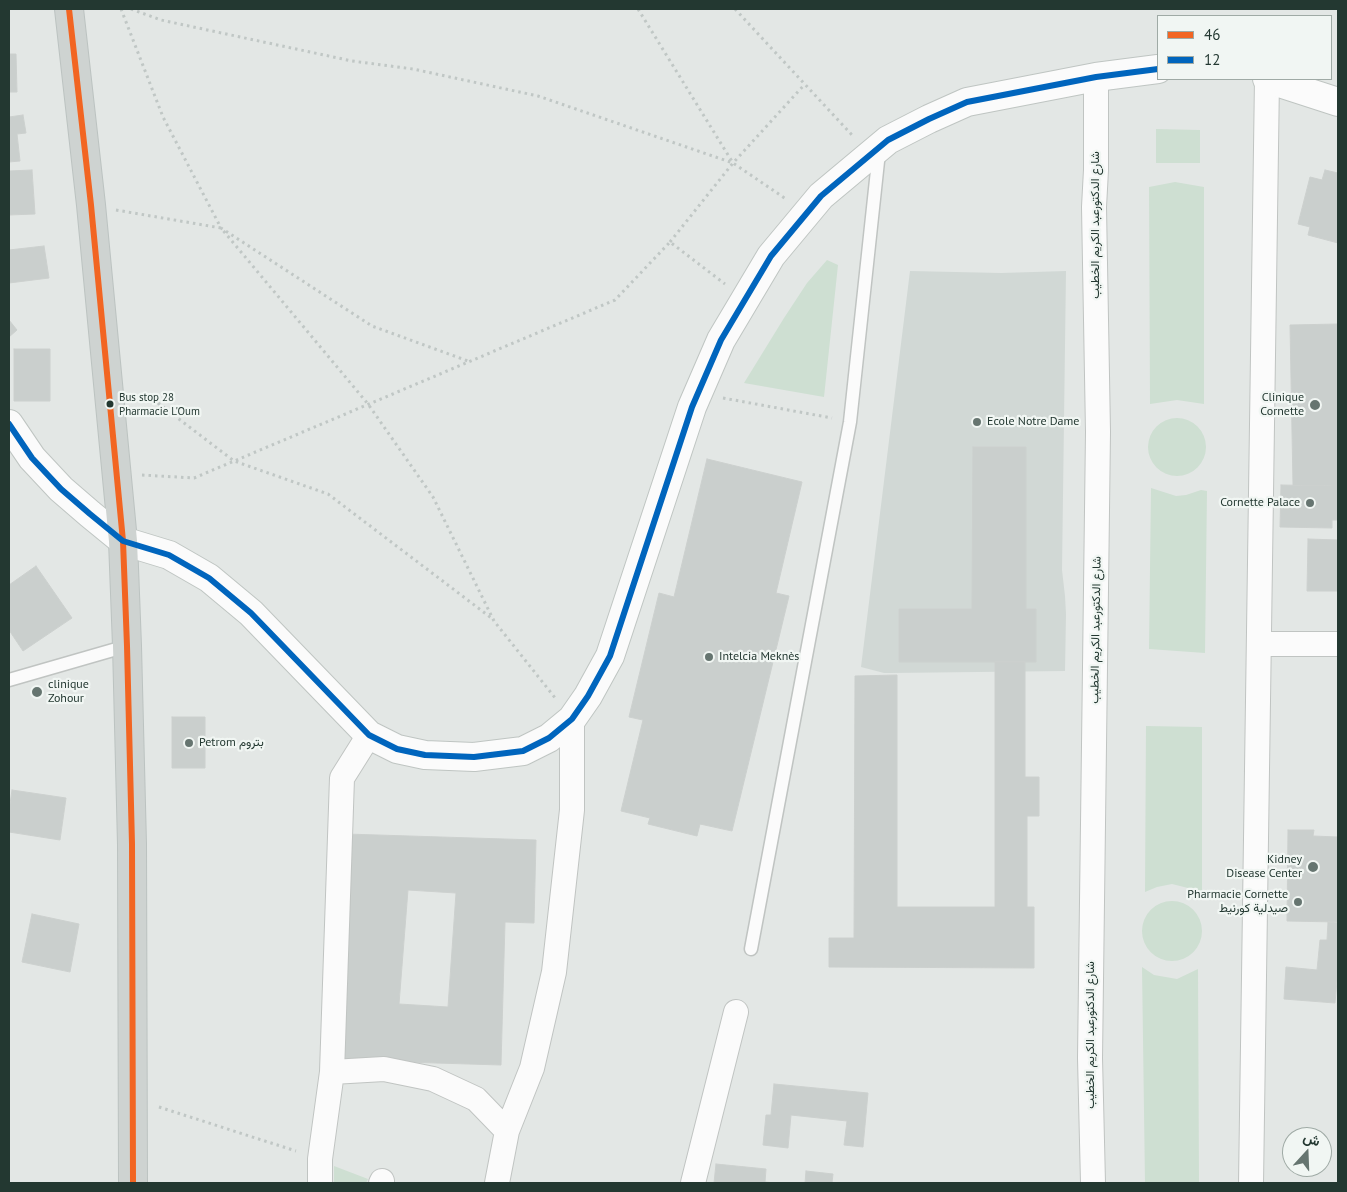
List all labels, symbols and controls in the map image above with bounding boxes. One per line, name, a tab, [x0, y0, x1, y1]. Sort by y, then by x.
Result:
legend	[1157, 15, 1332, 80]
text: 46	[1204, 25, 1220, 44]
text: 12	[1204, 50, 1220, 69]
street label: شارع الدكتورعبد الكريم الخطيب	[1089, 151, 1103, 299]
place label: Bus stop 28 Pharmacie L'Oum	[119, 391, 200, 417]
place label: Clinique Cornette	[1260, 391, 1304, 419]
marker: Clinique Cornette	[1308, 398, 1322, 412]
marker: Bus stop 28 Pharmacie L'Oum	[105, 399, 115, 409]
place label: Ecole Notre Dame	[987, 415, 1079, 429]
marker: Ecole Notre Dame	[971, 416, 983, 428]
place label: Cornette Palace	[1220, 496, 1300, 510]
marker: Cornette Palace	[1304, 497, 1316, 509]
street label: شارع الدكتورعبد الكريم الخطيب	[1088, 556, 1104, 704]
place label: Intelcia Meknès	[719, 650, 799, 664]
marker: Intelcia Meknès	[703, 651, 715, 663]
place label: clinique Zohour	[48, 678, 89, 706]
marker: clinique Zohour	[30, 685, 44, 699]
place label: Petrom بتروم	[199, 736, 264, 750]
marker: Petrom بتروم	[183, 737, 195, 749]
place label: Kidney Disease Center	[1226, 853, 1302, 881]
marker: Kidney Disease Center	[1306, 860, 1320, 874]
place label: Pharmacie Cornette صيدلية كورنيط	[1187, 888, 1288, 916]
marker: Pharmacie Cornette صيدلية كورنيط	[1292, 896, 1304, 908]
street label: شارع الدكتورعبد الكريم الخطيب	[1084, 961, 1098, 1109]
north arrow	[1282, 1127, 1332, 1177]
text: ش	[1301, 1128, 1323, 1150]

